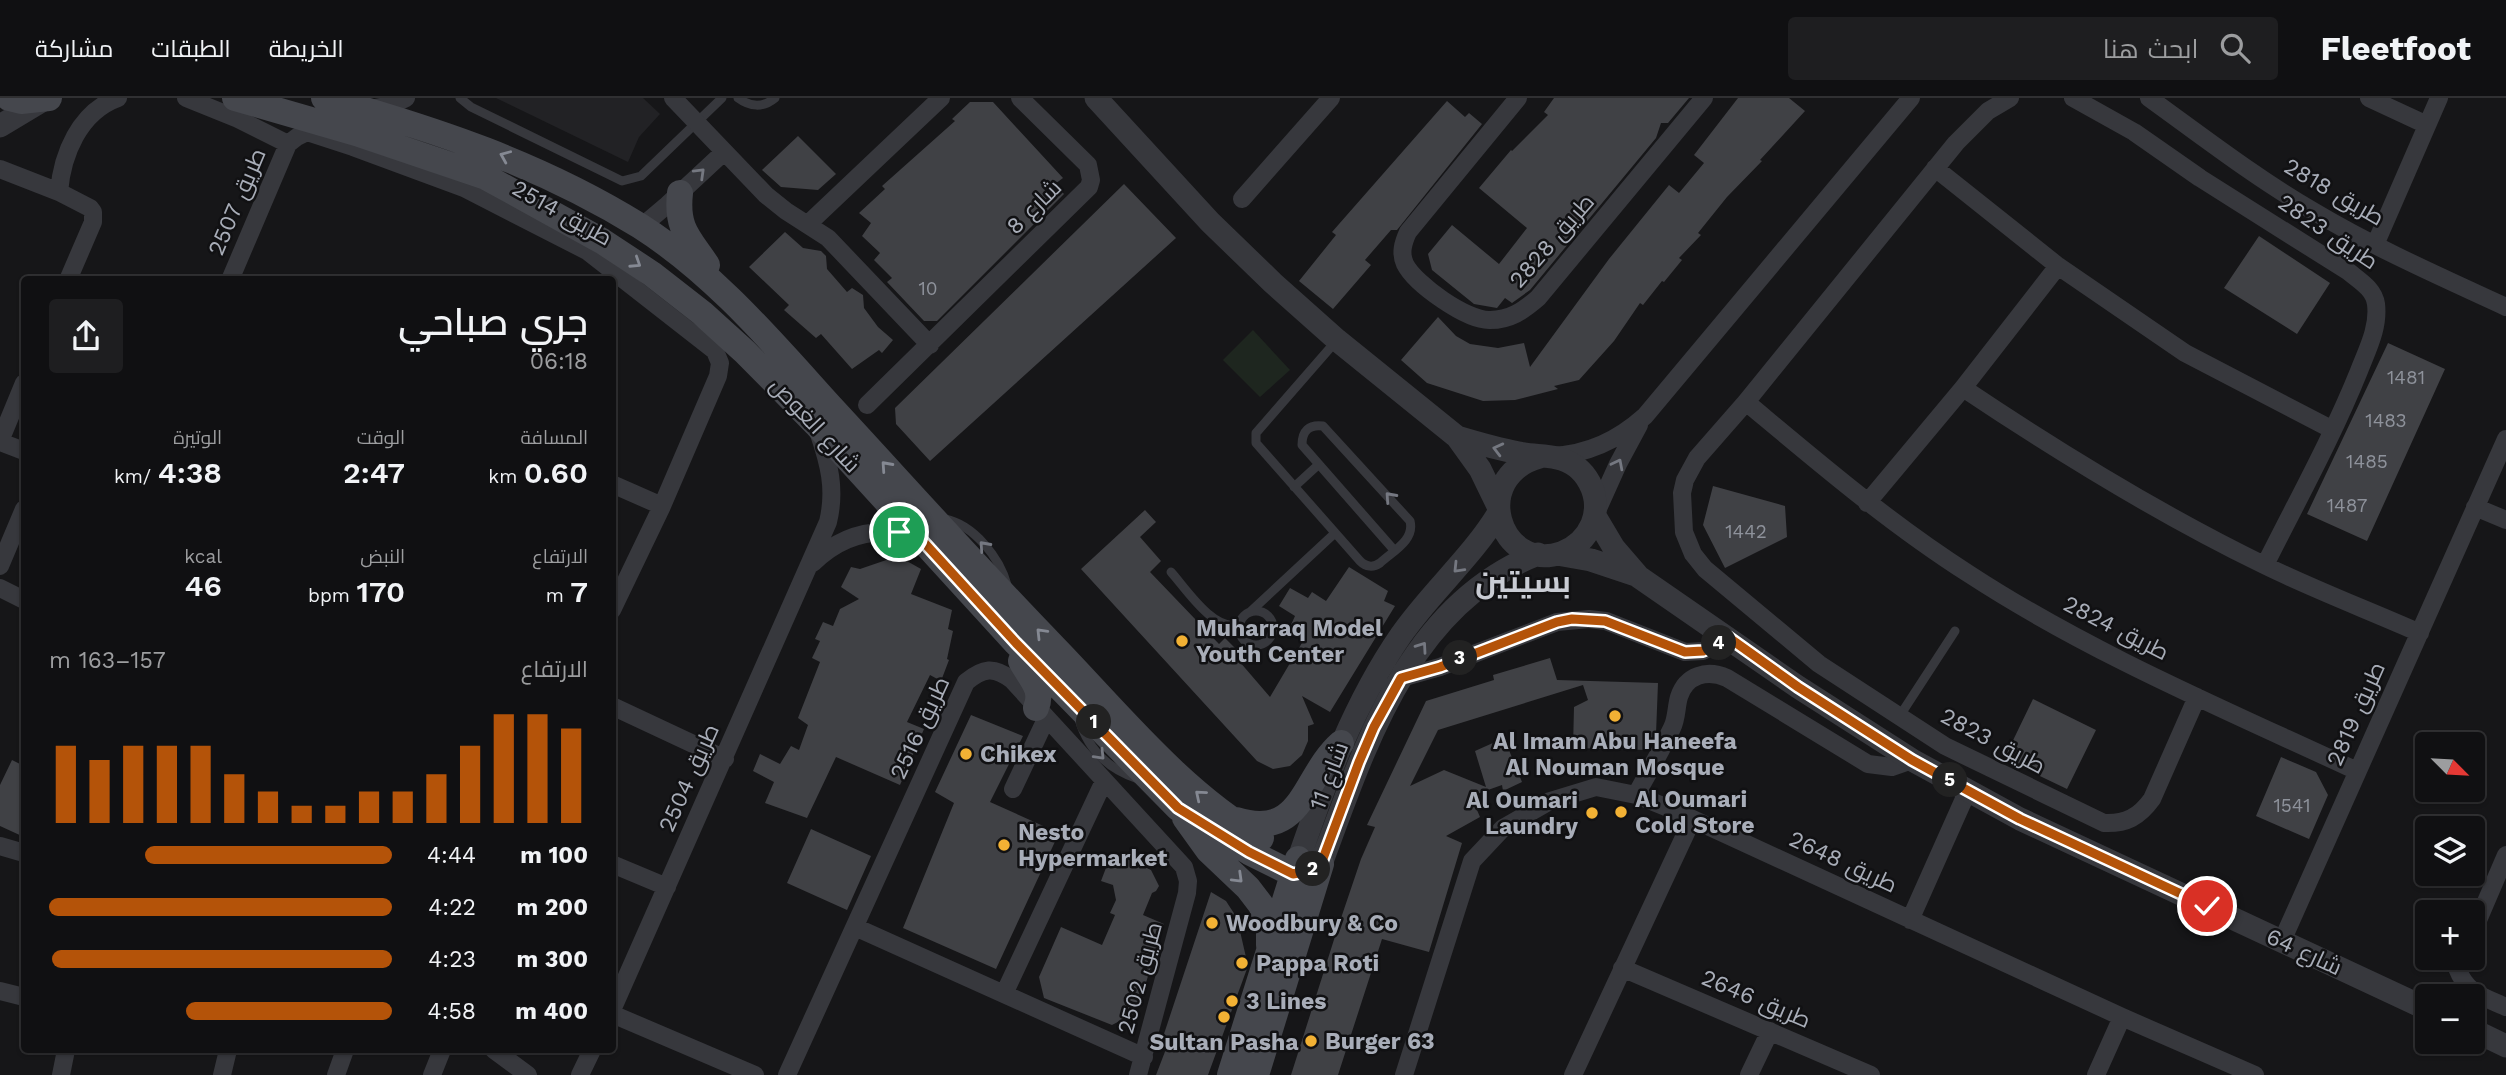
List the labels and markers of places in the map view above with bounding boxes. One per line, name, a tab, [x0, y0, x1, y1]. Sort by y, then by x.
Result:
pin	[869, 502, 929, 562]
place label: Muharraq Model Youth Center	[1196, 615, 1383, 668]
pin: 4	[1702, 626, 1736, 660]
marker: Muharraq Model Youth Center	[1174, 633, 1190, 649]
pin: 3	[1442, 640, 1478, 676]
pin: 1	[1076, 704, 1112, 740]
marker: Al Imam Abu Haneefa Al Nouman Mosque	[1607, 708, 1623, 724]
place label: Al Imam Abu Haneefa Al Nouman Mosque	[1493, 728, 1738, 781]
place label: Chikex	[980, 741, 1057, 768]
marker: Chikex	[958, 746, 974, 762]
pin: 5	[1932, 762, 1968, 798]
place label: Al Oumari Cold Store	[1635, 786, 1755, 839]
place label: Al Oumari Laundry	[1466, 787, 1578, 840]
marker: Al Oumari Cold Store	[1613, 804, 1629, 820]
marker: Al Oumari Laundry	[1584, 805, 1600, 821]
place label: Nesto Hypermarket	[1018, 819, 1167, 872]
marker: Nesto Hypermarket	[996, 837, 1012, 853]
pin: 2	[1296, 852, 1330, 886]
pin	[2177, 876, 2237, 936]
place label: Woodbury & Co	[1226, 910, 1398, 937]
marker: Woodbury & Co	[1204, 915, 1220, 931]
place label: Pappa Roti	[1256, 950, 1379, 977]
marker: Pappa Roti	[1234, 955, 1250, 971]
place label: 3 Lines	[1246, 988, 1327, 1015]
marker: 3 Lines	[1224, 993, 1240, 1009]
marker: Sultan Pasha	[1216, 1009, 1232, 1025]
place label: Burger 63	[1325, 1028, 1435, 1055]
place label: Sultan Pasha	[1149, 1029, 1299, 1056]
marker: Burger 63	[1303, 1033, 1319, 1049]

